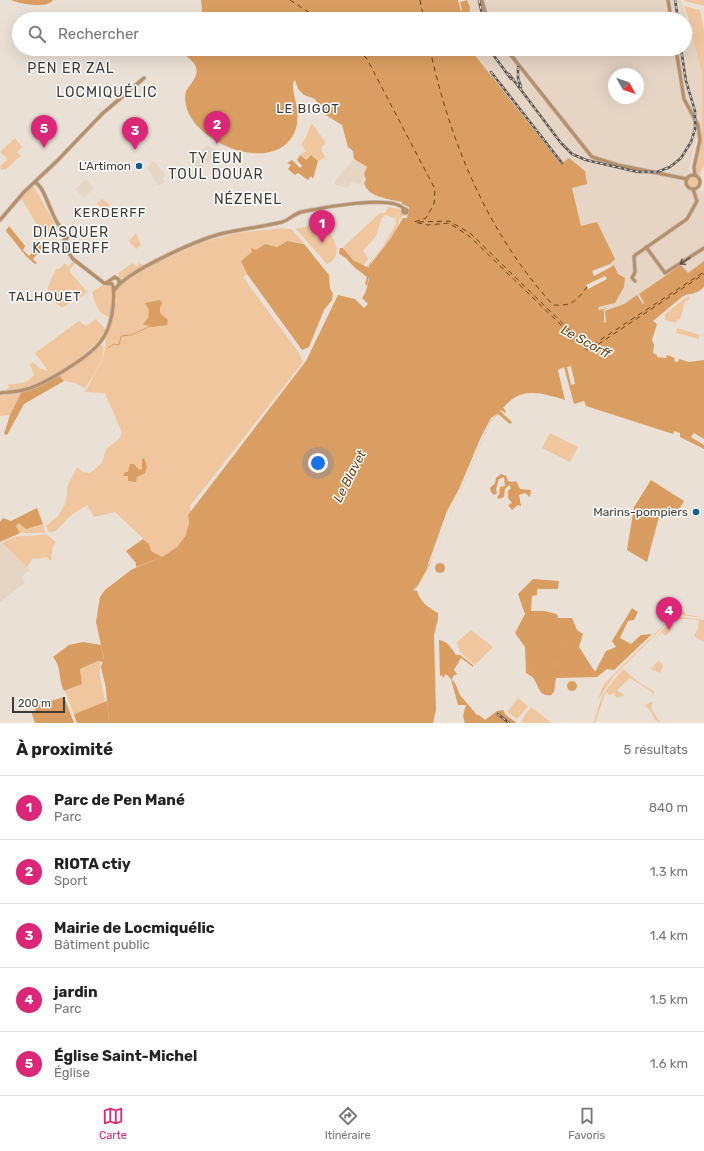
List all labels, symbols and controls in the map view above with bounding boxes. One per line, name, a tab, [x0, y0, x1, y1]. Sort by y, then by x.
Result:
search box	[12, 12, 692, 56]
icon: search	[26, 23, 48, 45]
text: Rechercher	[58, 25, 139, 43]
district label: PEN ER ZAL	[27, 60, 115, 77]
north arrow	[608, 68, 644, 104]
district label: LOCMIQUÉLIC	[56, 83, 158, 101]
district label: LE BIGOT	[276, 101, 340, 116]
pin: 2	[204, 111, 230, 144]
pin: 5	[31, 115, 57, 148]
pin: 3	[122, 117, 148, 150]
district label: TY EUN TOUL DOUAR	[168, 150, 264, 183]
place label: L'Artimon	[79, 159, 131, 173]
marker: L'Artimon	[134, 161, 144, 171]
district label: NÉZENEL	[214, 190, 282, 208]
district label: KERDERFF	[74, 205, 146, 220]
pin: 1	[309, 210, 335, 243]
district label: DIASQUER KERDERFF	[32, 224, 110, 257]
one-way arrow	[680, 257, 691, 265]
district label: TALHOUET	[8, 289, 82, 304]
water label: Le Scorff	[558, 322, 615, 362]
water label: Le Blavet	[330, 447, 369, 505]
your location	[308, 453, 328, 473]
place label: Marins-pompiers	[593, 505, 688, 519]
marker: Marins-pompiers	[691, 507, 701, 517]
pin: 4	[656, 597, 682, 630]
scale bar	[12, 695, 65, 714]
text: 200 m	[18, 697, 51, 710]
text: À proximité	[16, 739, 113, 759]
text: 5 résultats	[623, 742, 688, 757]
text: Parc de Pen Mané	[54, 791, 185, 809]
text: 1	[26, 800, 32, 815]
text: 840 m	[649, 800, 688, 815]
text: Parc	[54, 809, 81, 824]
text: RIOTA ctiy	[54, 855, 131, 873]
text: 2	[25, 864, 33, 879]
text: 1.3 km	[650, 864, 688, 879]
text: Sport	[54, 873, 87, 888]
text: Mairie de Locmiquélic	[54, 919, 215, 937]
text: 3	[25, 928, 33, 943]
text: 1.4 km	[650, 928, 688, 943]
text: Bâtiment public	[54, 937, 150, 952]
text: jardin	[54, 983, 98, 1001]
text: 4	[25, 992, 33, 1007]
text: 1.5 km	[650, 992, 688, 1007]
text: Parc	[54, 1001, 81, 1016]
text: Église Saint-Michel	[54, 1047, 197, 1065]
text: 5	[25, 1056, 33, 1071]
text: 1.6 km	[650, 1056, 688, 1071]
text: Église	[54, 1065, 90, 1080]
tab: Carte	[99, 1105, 127, 1142]
tab: Itinéraire	[325, 1105, 371, 1142]
tab: Favoris	[568, 1105, 605, 1142]

